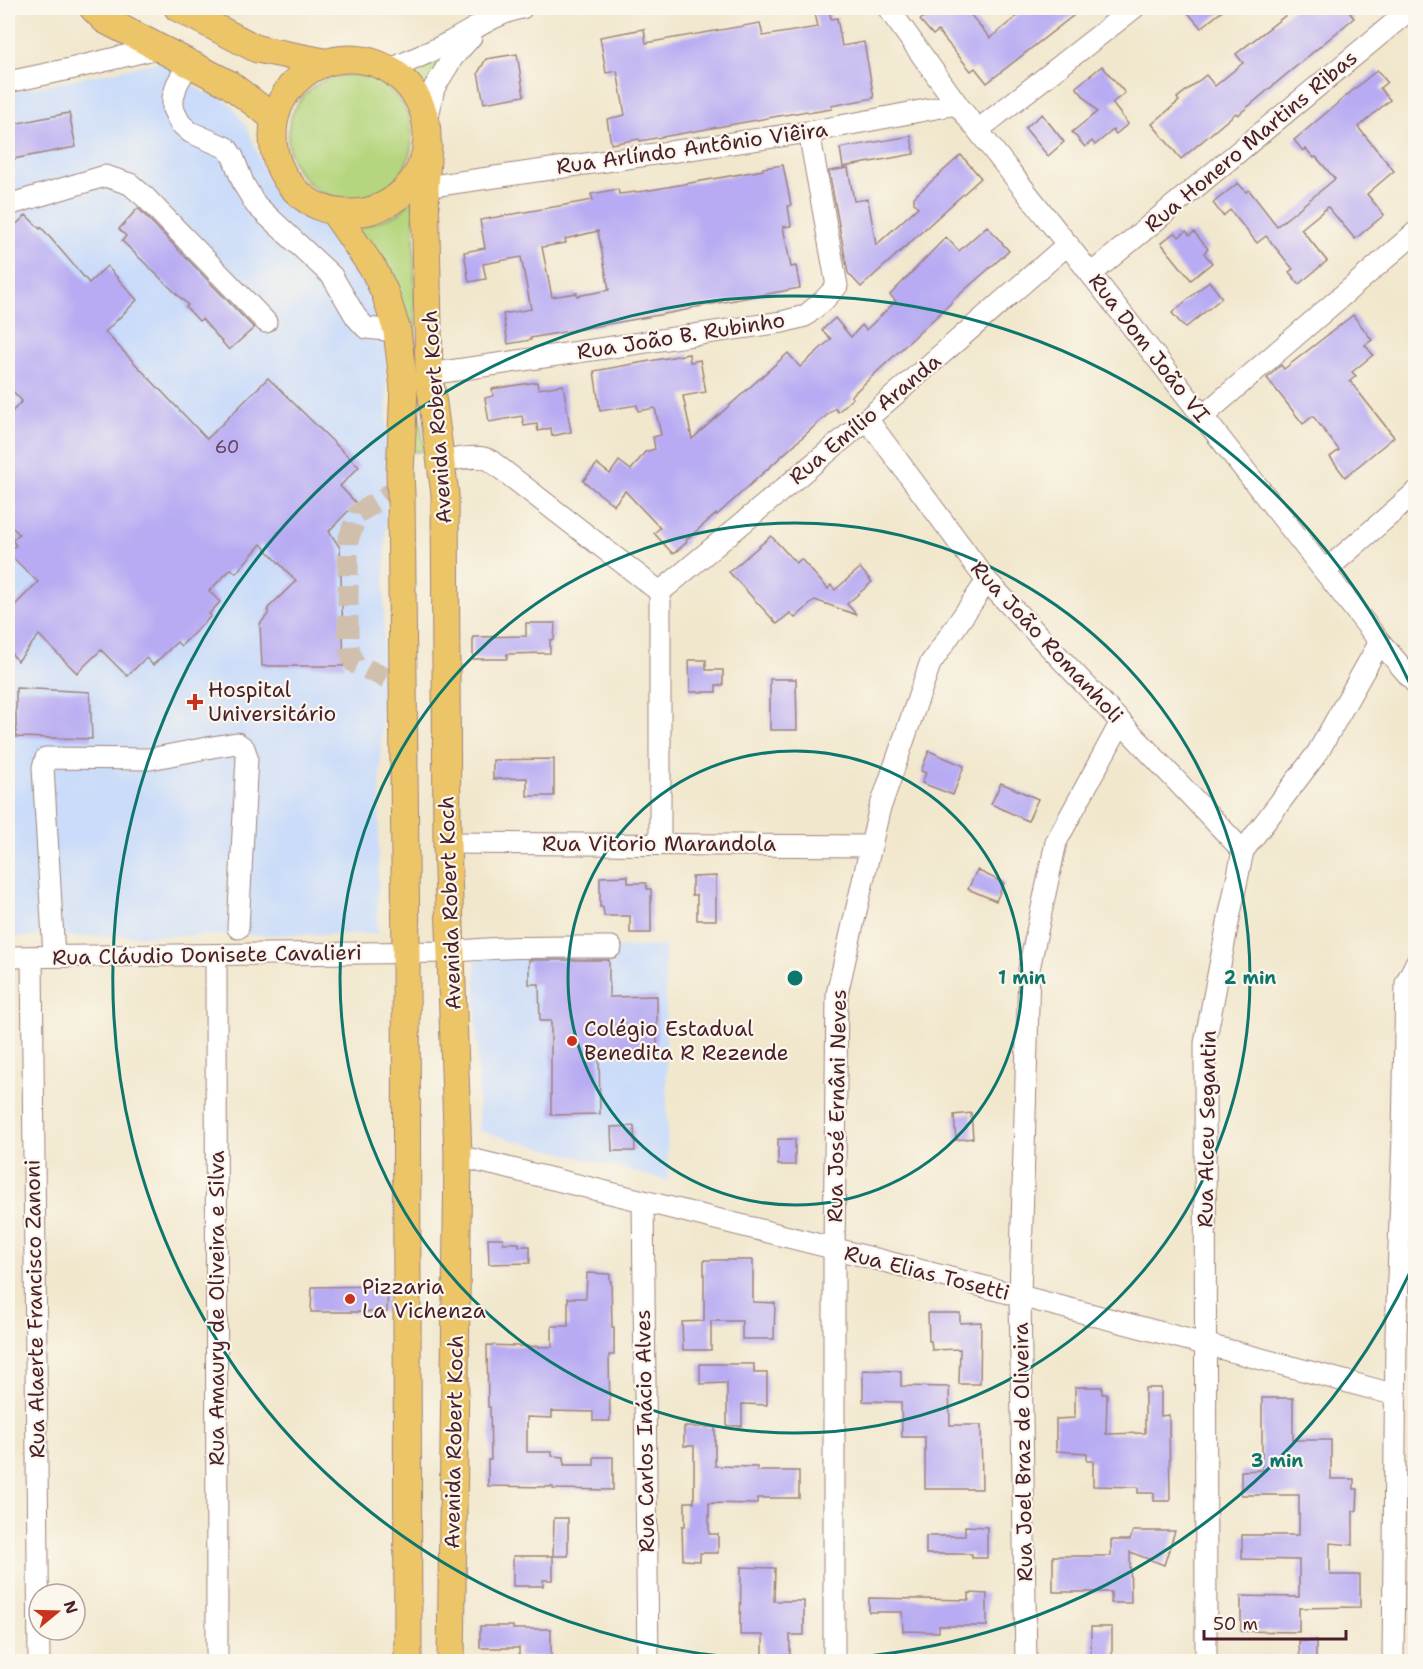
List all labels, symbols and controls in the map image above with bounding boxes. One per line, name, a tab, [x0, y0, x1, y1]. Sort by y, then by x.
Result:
street label: Rua Honero Martins Ribas	[1139, 44, 1363, 238]
street label: Rua Arlíndo Antônio Viêira	[555, 115, 829, 181]
street label: Rua Dom João VI	[1082, 268, 1216, 428]
street label: Rua João B. Rubinho	[575, 306, 787, 366]
street label: Avenida Robert Koch	[416, 309, 458, 525]
street label: Rua Emílio Aranda	[783, 347, 947, 491]
house number: 60	[215, 435, 239, 459]
street label: Rua João Romanholi	[964, 555, 1130, 729]
place label: Hospital Universitário	[208, 676, 336, 728]
marker: Hospital Universitário	[186, 693, 204, 711]
street label: Avenida Robert Koch	[432, 796, 468, 1010]
street label: Rua Vitorio Marandola	[542, 830, 776, 858]
street label: Rua Cláudio Donisete Cavalieri	[52, 938, 362, 972]
text: 1 min	[998, 966, 1046, 990]
text: 2 min	[1224, 966, 1276, 990]
centre of rings	[785, 968, 805, 988]
street label: Rua José Ernâni Neves	[821, 989, 853, 1223]
place label: Colégio Estadual Benedita R Rezende	[584, 1015, 789, 1067]
street label: Rua Alceu Segantin	[1191, 1030, 1223, 1228]
marker: Colégio Estadual Benedita R Rezende	[565, 1034, 579, 1048]
street label: Rua Amaury de Oliveira e Silva	[203, 1150, 231, 1466]
street label: Rua Alaerte Francisco Zanoni	[18, 1159, 52, 1459]
street label: Rua Elias Tosetti	[841, 1239, 1013, 1307]
place label: Pizzaria La Vichenza	[362, 1273, 486, 1325]
marker: Pizzaria La Vichenza	[343, 1292, 357, 1306]
street label: Rua Carlos Inácio Alves	[629, 1309, 661, 1553]
street label: Rua Joel Braz de Oliveira	[1007, 1322, 1039, 1582]
street label: Avenida Robert Koch	[438, 1335, 470, 1549]
text: 3 min	[1251, 1449, 1303, 1473]
north arrow	[27, 1582, 87, 1642]
text: N	[59, 1598, 83, 1617]
scale bar	[1204, 1603, 1346, 1641]
text: 50 m	[1213, 1612, 1258, 1636]

